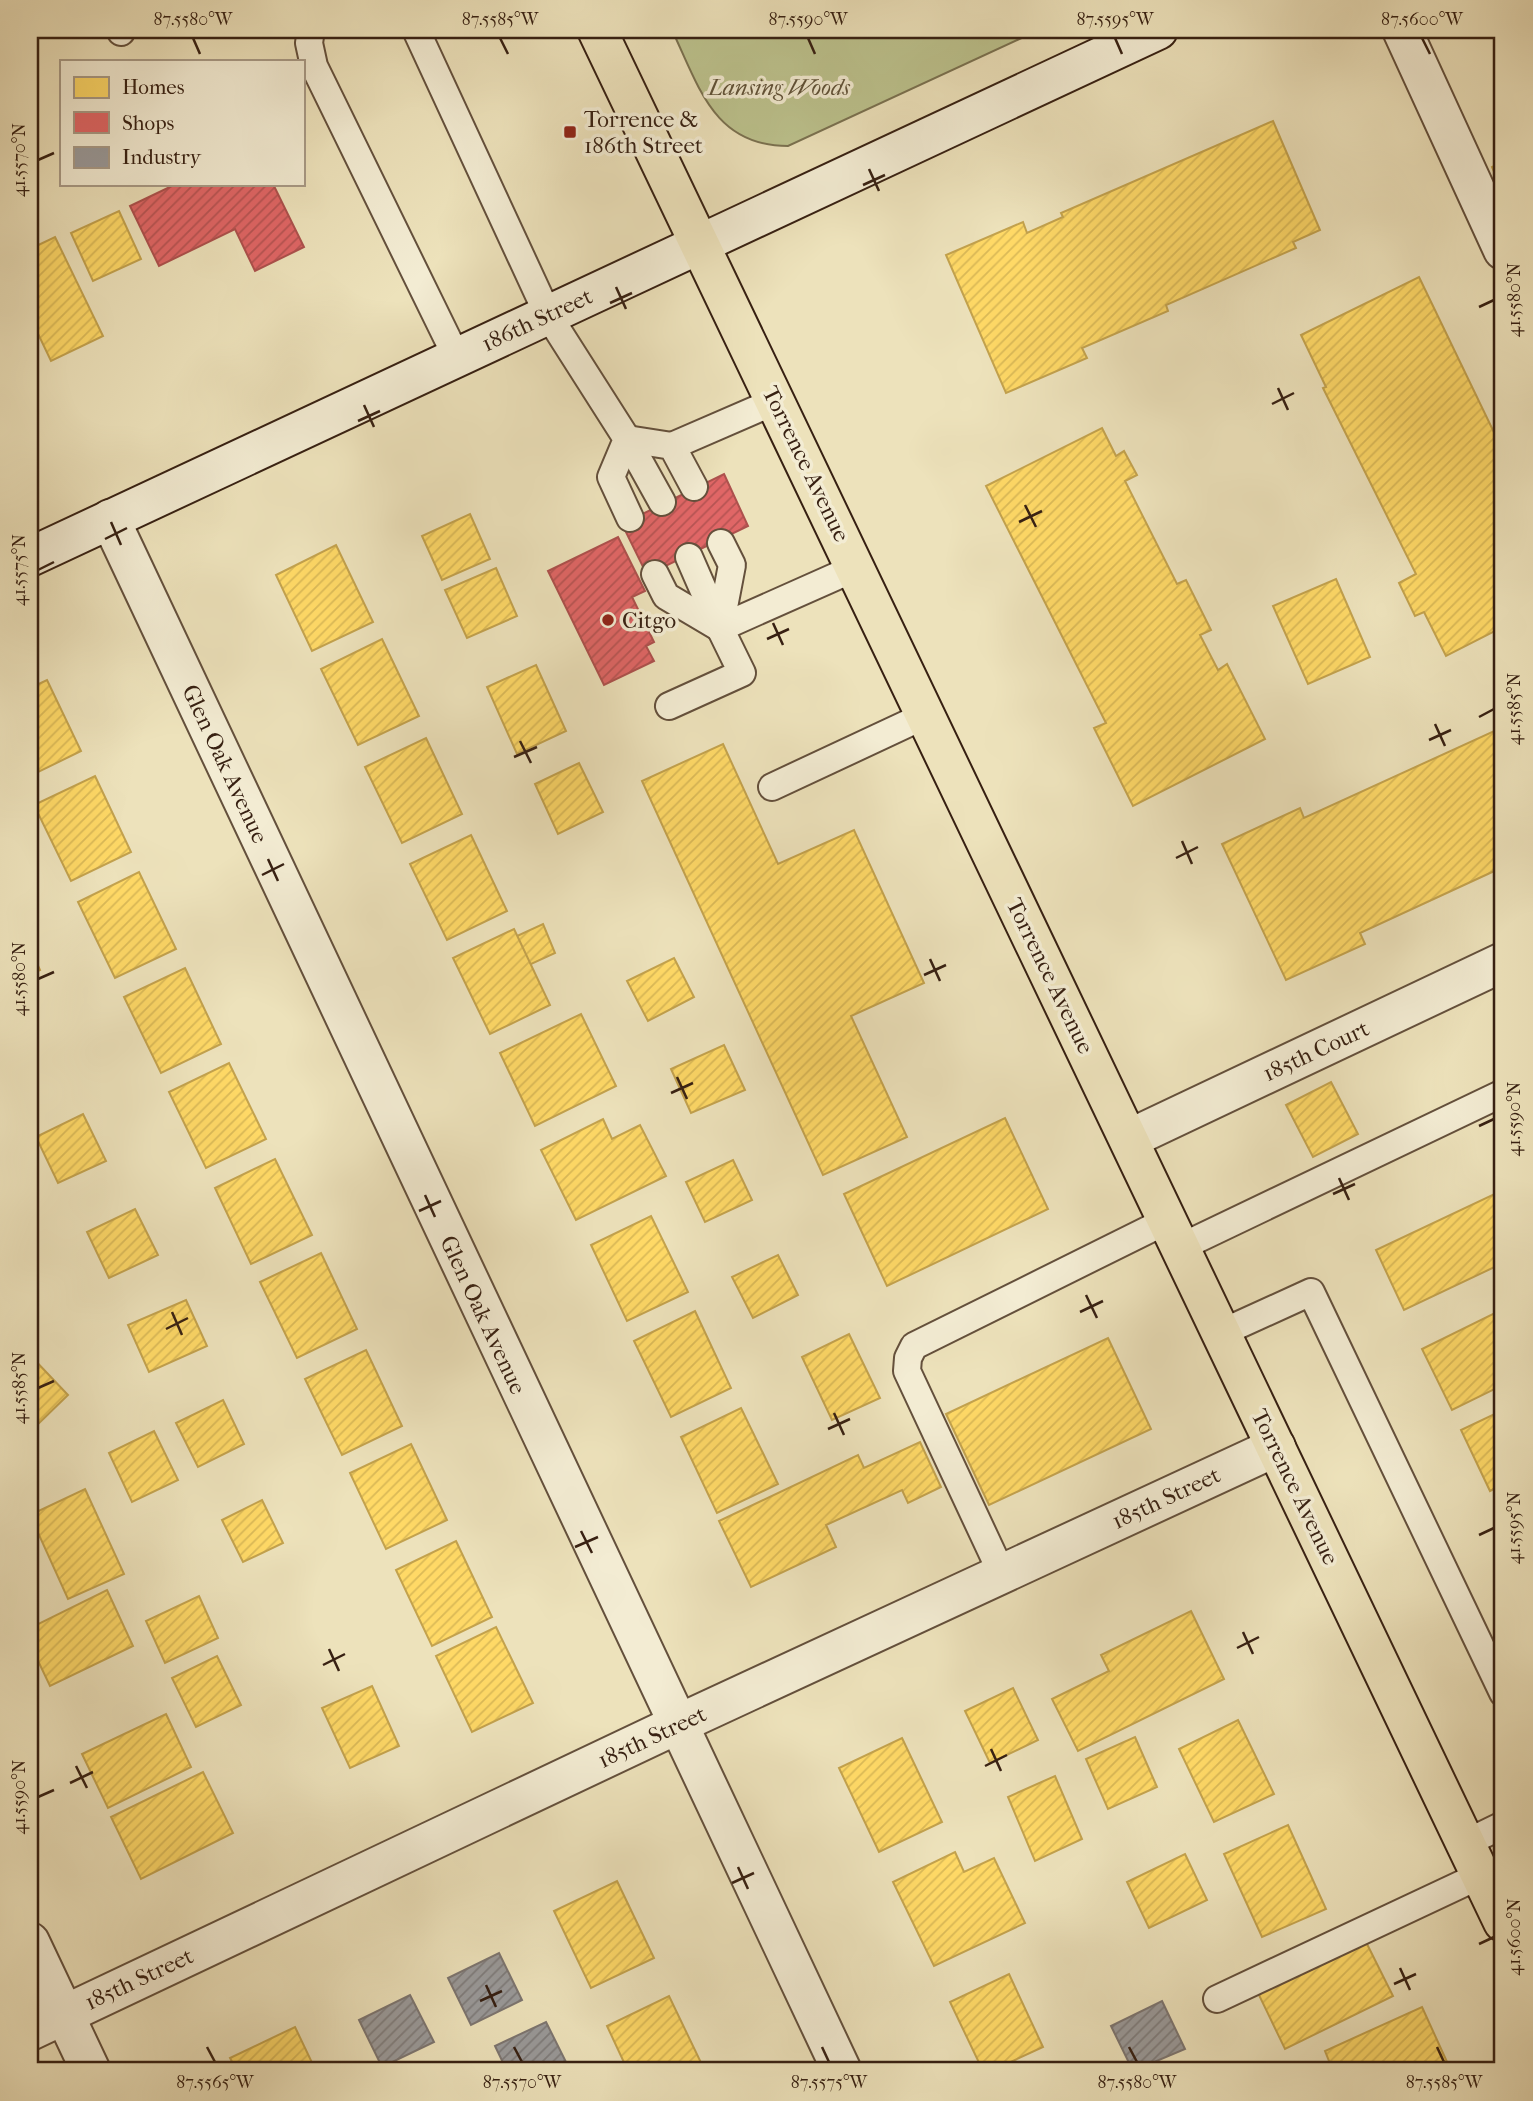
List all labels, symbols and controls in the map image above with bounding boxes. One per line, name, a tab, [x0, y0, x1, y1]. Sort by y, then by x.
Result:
text: 87.5580°W	[154, 9, 234, 30]
text: 87.5585°W	[462, 9, 540, 30]
text: 87.5590°W	[768, 9, 849, 30]
text: 87.5595°W	[1076, 9, 1155, 30]
text: 87.5600°W	[1381, 9, 1464, 30]
legend	[60, 60, 304, 186]
park label: Lansing Woods	[706, 74, 851, 101]
text: Homes	[122, 75, 185, 99]
place label: Torrence & 186th Street	[584, 106, 703, 159]
text: Shops	[122, 111, 175, 135]
text: 41.5570°N	[9, 123, 30, 197]
marker: Torrence & 186th Street	[562, 124, 578, 140]
text: Industry	[122, 145, 202, 169]
text: 41.5580°N	[1504, 262, 1525, 337]
street label: 186th Street	[477, 283, 597, 357]
street label: Torrence Avenue	[757, 382, 855, 546]
text: 41.5575°N	[9, 534, 30, 606]
place label: Citgo	[622, 607, 676, 634]
marker: Citgo	[600, 612, 616, 628]
text: 41.5585°N	[1504, 673, 1525, 745]
street label: Glen Oak Avenue	[176, 680, 274, 848]
street label: Torrence Avenue	[1001, 894, 1099, 1058]
text: 41.5580°N	[9, 941, 30, 1016]
street label: 185th Court	[1259, 1015, 1373, 1087]
text: 41.5590°N	[1504, 1081, 1525, 1156]
street label: Glen Oak Avenue	[434, 1231, 532, 1399]
text: 41.5585°N	[9, 1352, 30, 1424]
street label: Torrence Avenue	[1246, 1405, 1344, 1569]
street label: 185th Street	[1108, 1461, 1224, 1535]
text: 41.5595°N	[1504, 1491, 1525, 1564]
street label: 185th Street	[594, 1700, 710, 1774]
text: 41.5590°N	[9, 1759, 30, 1834]
text: 41.5600°N	[1504, 1898, 1525, 1976]
street label: 185th Street	[81, 1942, 197, 2016]
text: 87.5565°W	[176, 2072, 255, 2093]
text: 87.5570°W	[483, 2072, 563, 2093]
text: 87.5575°W	[791, 2072, 869, 2093]
text: 87.5580°W	[1098, 2072, 1178, 2093]
text: 87.5585°W	[1406, 2072, 1484, 2093]

